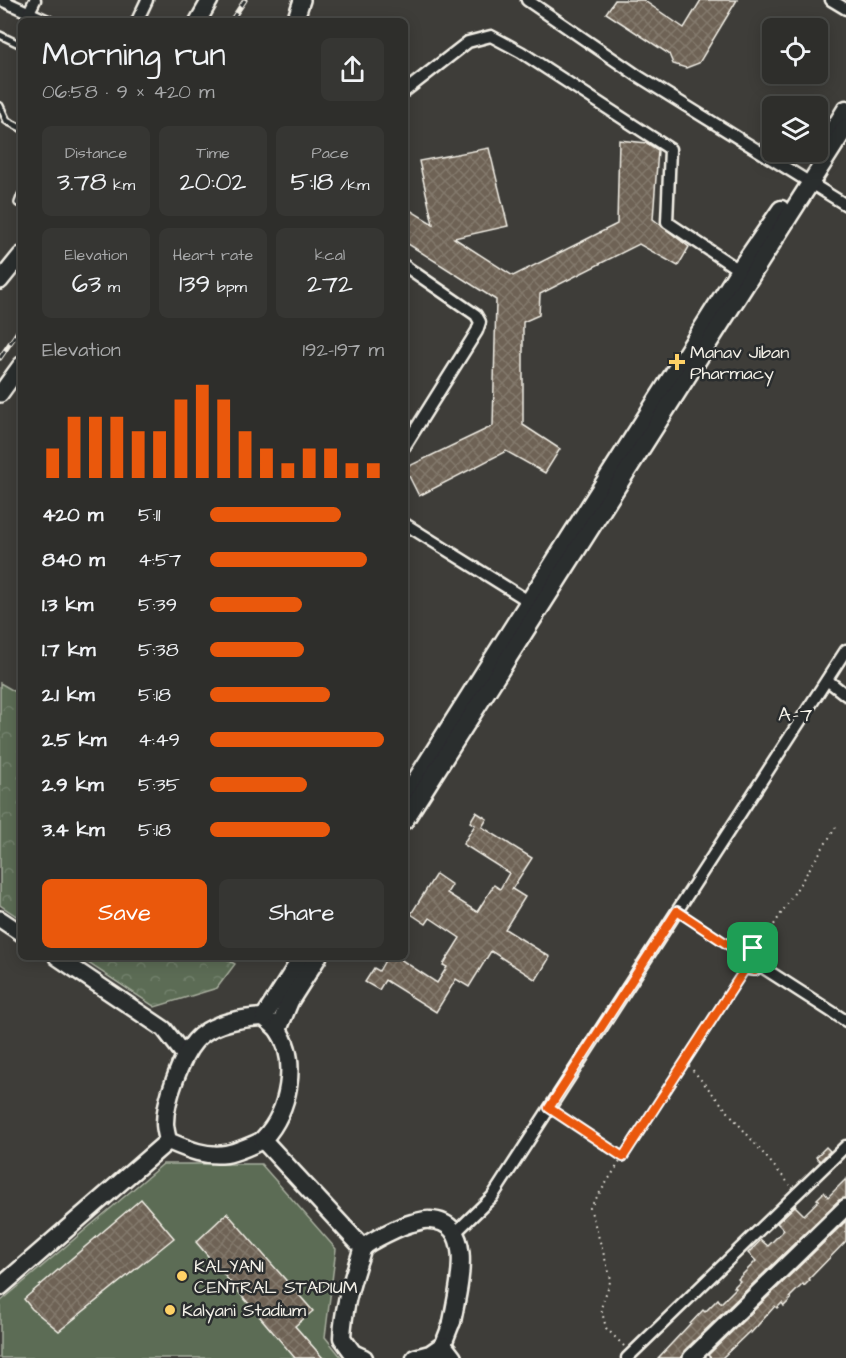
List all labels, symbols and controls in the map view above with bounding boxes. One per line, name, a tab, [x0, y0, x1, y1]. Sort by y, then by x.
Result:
map controls	[762, 18, 828, 162]
button: locate	[762, 18, 828, 84]
text: Morning run	[42, 32, 226, 78]
button: share	[321, 38, 384, 101]
text: 06:58 · 9 × 420 m	[42, 78, 215, 106]
button: layers	[762, 96, 828, 162]
text: Distance	[65, 142, 127, 164]
text: Time	[196, 142, 230, 164]
text: Pace	[311, 142, 349, 164]
text: 3.78	[57, 164, 107, 200]
text: 20:02	[180, 164, 246, 200]
text: 5:18	[291, 164, 333, 200]
text: km	[107, 174, 135, 196]
text: /km	[333, 174, 369, 196]
text: Elevation	[65, 244, 127, 266]
text: Heart rate	[173, 244, 253, 266]
text: kcal	[315, 244, 345, 266]
text: 63	[72, 266, 101, 302]
text: 139	[179, 266, 210, 302]
text: 272	[307, 266, 353, 302]
text: m	[101, 276, 120, 298]
text: bpm	[210, 276, 247, 298]
text: Elevation	[42, 336, 121, 364]
text: 192–197 m	[303, 336, 384, 364]
place label: Manav Jiban Pharmacy	[690, 340, 789, 387]
marker: Manav Jiban Pharmacy	[668, 353, 686, 371]
text: 420 m	[42, 501, 103, 529]
text: 5:11	[138, 501, 161, 529]
text: 840 m	[42, 546, 105, 574]
text: 4:57	[138, 546, 181, 574]
text: 1.3 km	[42, 591, 93, 619]
text: 5:39	[138, 591, 177, 619]
text: 1.7 km	[42, 636, 96, 664]
text: 5:38	[138, 636, 179, 664]
text: 2.1 km	[42, 681, 95, 709]
text: 5:18	[138, 681, 171, 709]
district label: A-7	[778, 701, 814, 729]
text: 2.5 km	[42, 726, 106, 754]
text: 4:49	[138, 726, 180, 754]
text: 2.9 km	[42, 771, 104, 799]
text: 5:35	[138, 771, 180, 799]
text: 3.4 km	[42, 816, 104, 844]
text: 5:18	[138, 816, 171, 844]
button: Save	[42, 879, 207, 948]
button: Share	[219, 879, 384, 948]
pin	[727, 922, 778, 973]
icon: arrive	[736, 931, 769, 964]
place label: KALYANI CENTRAL STADIUM	[194, 1254, 358, 1300]
marker: KALYANI CENTRAL STADIUM	[175, 1269, 189, 1283]
place label: Kalyani Stadium	[182, 1298, 306, 1324]
marker: Kalyani Stadium	[163, 1303, 177, 1317]

